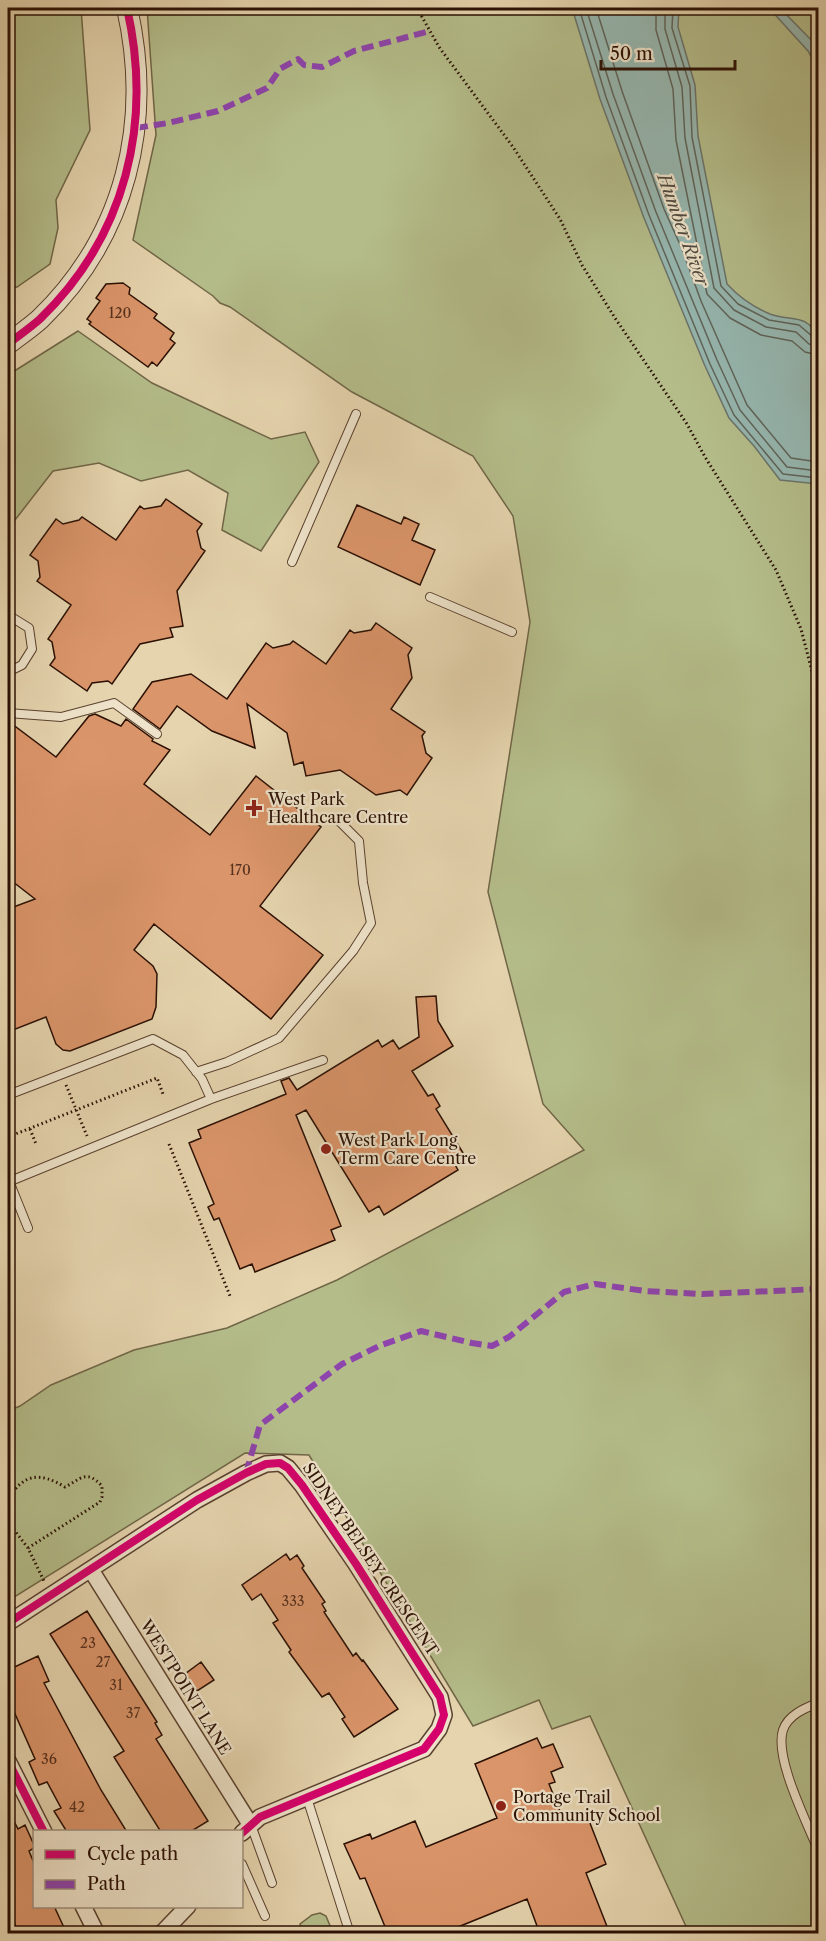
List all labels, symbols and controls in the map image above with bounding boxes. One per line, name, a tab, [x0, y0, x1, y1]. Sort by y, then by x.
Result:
scale bar	[601, 33, 734, 71]
text: 50 m	[610, 43, 653, 65]
water label: Humber River	[652, 168, 714, 291]
house number: 120	[109, 304, 132, 322]
place label: West Park Healthcare Centre	[267, 789, 408, 827]
marker: West Park Healthcare Centre	[245, 799, 263, 817]
house number: 170	[229, 861, 251, 879]
place label: West Park Long Term Care Centre	[337, 1130, 476, 1168]
marker: West Park Long Term Care Centre	[319, 1142, 333, 1156]
street label: SIDNEY BELSEY CRESCENT	[299, 1458, 443, 1660]
house number: 333	[281, 1592, 305, 1610]
street label: WESTPOINT LANE	[136, 1615, 236, 1758]
house number: 23	[80, 1634, 96, 1652]
house number: 27	[96, 1653, 111, 1671]
house number: 31	[109, 1676, 123, 1694]
house number: 37	[126, 1704, 140, 1722]
house number: 36	[41, 1750, 57, 1768]
place label: Portage Trail Community School	[513, 1787, 661, 1825]
house number: 42	[69, 1798, 85, 1816]
marker: Portage Trail Community School	[494, 1799, 508, 1813]
legend	[33, 1830, 243, 1908]
text: Cycle path	[87, 1843, 178, 1865]
text: Path	[87, 1873, 126, 1895]

